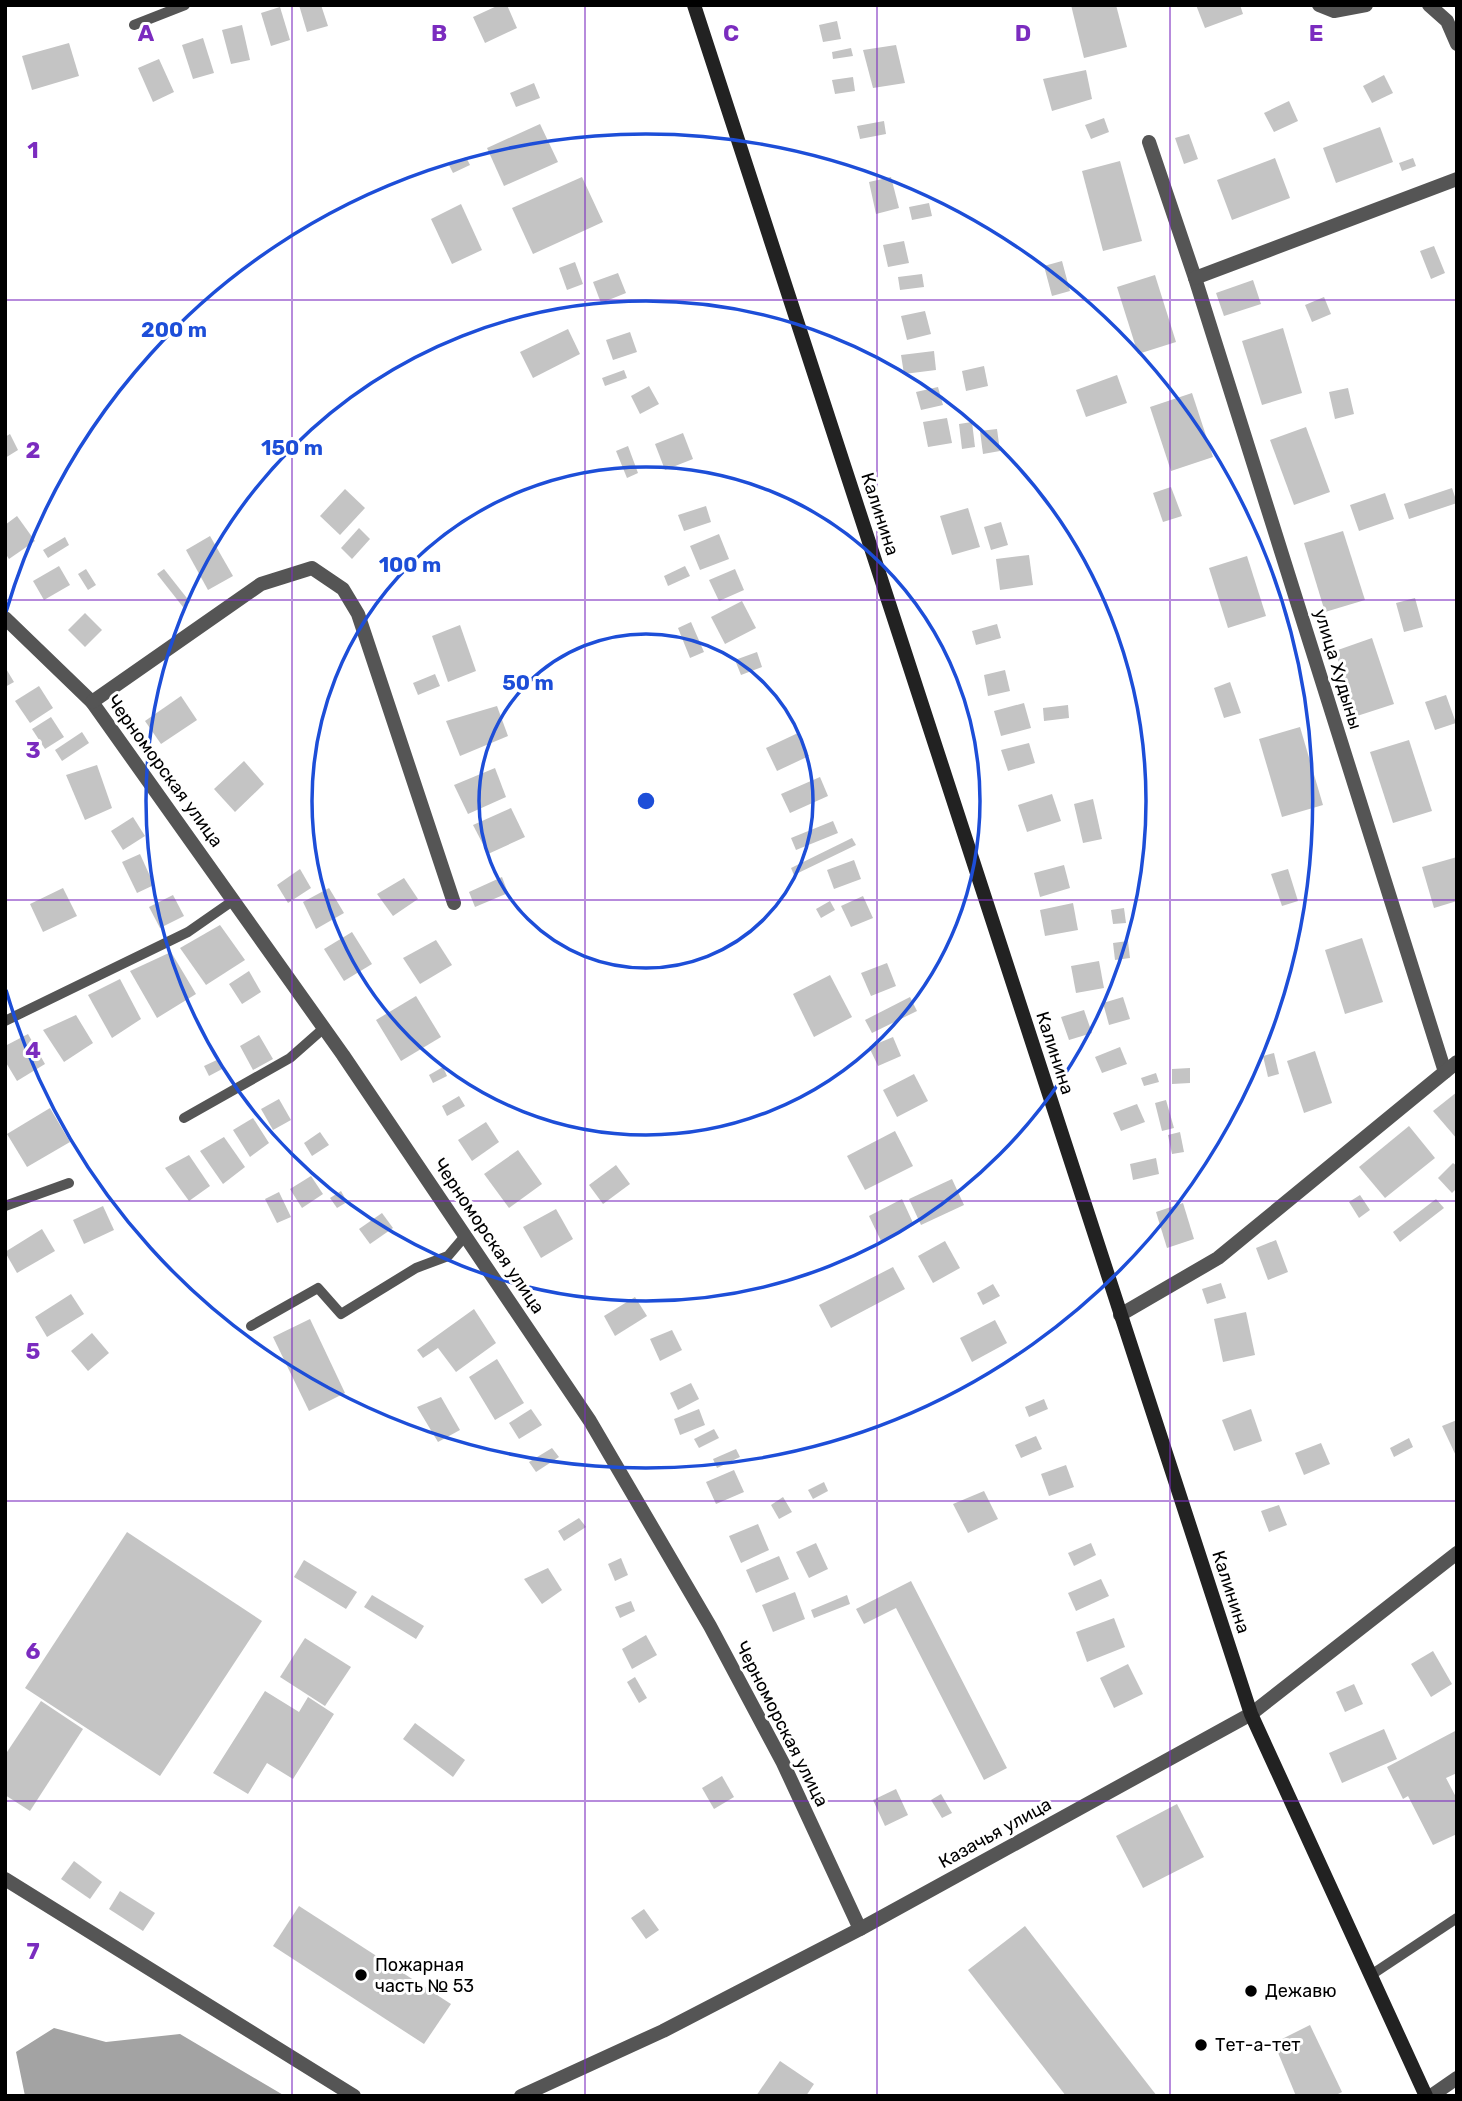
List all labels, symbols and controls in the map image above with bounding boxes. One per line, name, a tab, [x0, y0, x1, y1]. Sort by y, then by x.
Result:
text: A	[138, 19, 155, 47]
text: B	[431, 19, 447, 47]
text: C	[723, 19, 739, 47]
text: D	[1015, 19, 1031, 47]
text: E	[1309, 19, 1323, 47]
text: 1	[27, 136, 39, 164]
text: 200 m	[141, 317, 207, 342]
text: 150 m	[261, 435, 323, 460]
text: 2	[26, 436, 40, 464]
street label: Калинина	[856, 470, 904, 558]
text: 100 m	[379, 552, 441, 577]
street label: улица Худыны	[1309, 606, 1367, 732]
text: 50 m	[502, 670, 554, 695]
street label: Черноморская улица	[102, 691, 228, 851]
text: 3	[25, 736, 41, 764]
centre of rings	[634, 789, 658, 813]
street label: Калинина	[1031, 1009, 1079, 1097]
text: 4	[25, 1036, 41, 1064]
street label: Черноморская улица	[429, 1154, 549, 1318]
text: 5	[26, 1337, 41, 1365]
street label: Калинина	[1207, 1548, 1255, 1636]
text: 6	[26, 1637, 41, 1665]
street label: Черноморская улица	[731, 1638, 833, 1810]
street label: Казачья улица	[935, 1793, 1055, 1873]
text: 7	[26, 1937, 40, 1965]
place label: Пожарная часть № 53	[375, 1954, 474, 1997]
marker: Пожарная часть № 53	[353, 1967, 369, 1983]
place label: Дежавю	[1265, 1980, 1337, 2002]
marker: Дежавю	[1243, 1983, 1259, 1999]
place label: Тет-а-тет	[1215, 2034, 1301, 2056]
marker: Тет-а-тет	[1193, 2037, 1209, 2053]

